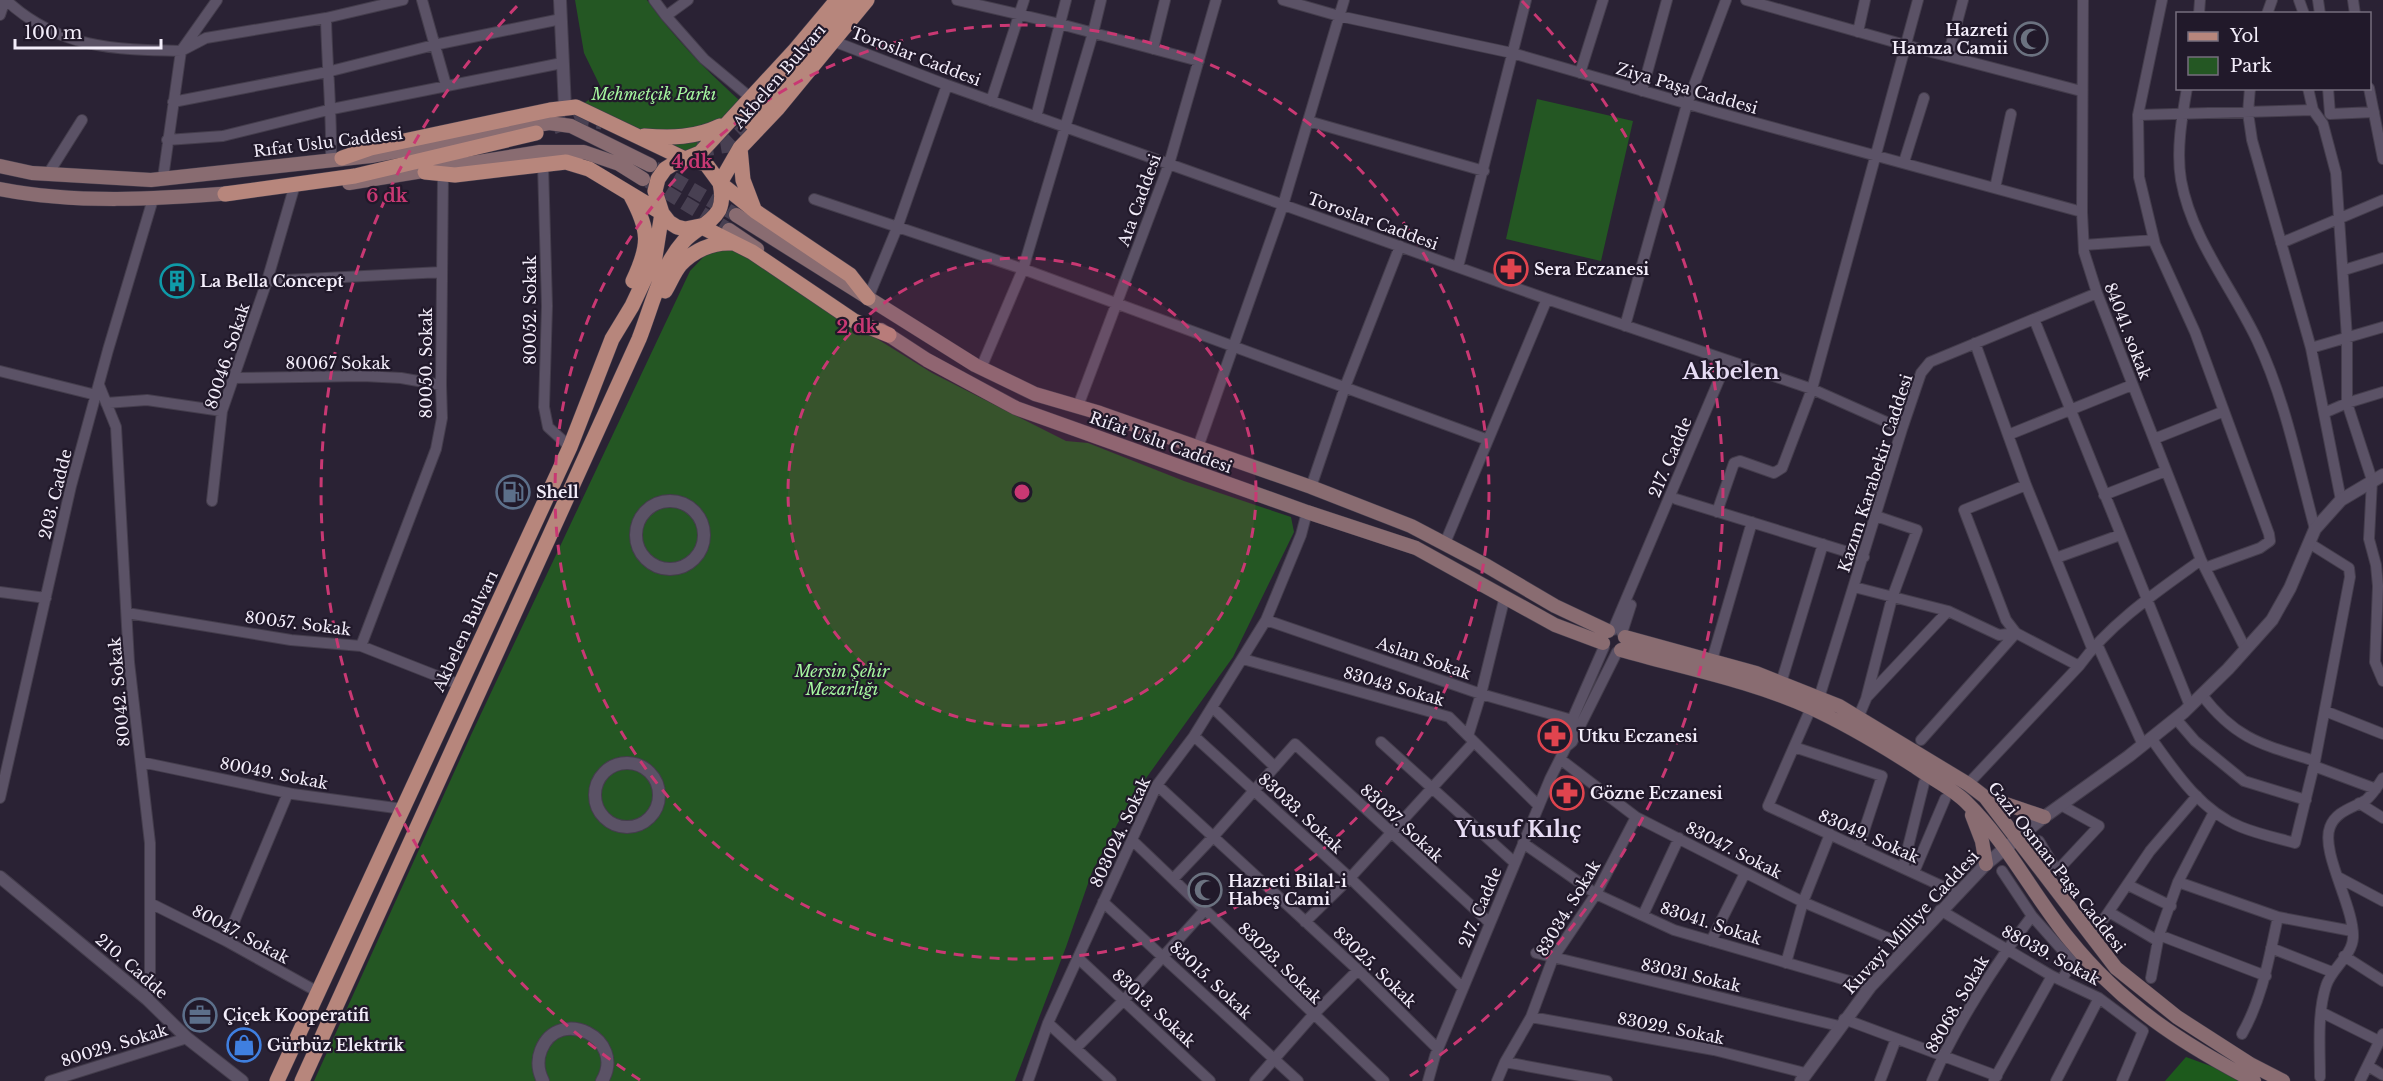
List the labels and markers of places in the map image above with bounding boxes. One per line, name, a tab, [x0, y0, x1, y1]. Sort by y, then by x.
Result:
place label: Hazreti Hamza Camii	[1892, 20, 2008, 58]
mosque icon: Hazreti Hamza Camii	[2013, 21, 2049, 57]
pharmacy icon: Sera Eczanesi	[1493, 251, 1529, 287]
place label: Sera Eczanesi	[1534, 259, 1649, 279]
building icon: La Bella Concept	[159, 263, 195, 299]
place label: La Bella Concept	[200, 271, 344, 291]
fuel station icon: Shell	[495, 474, 531, 510]
place label: Shell	[536, 482, 579, 502]
centre of rings	[1012, 482, 1032, 502]
pharmacy icon: Utku Eczanesi	[1537, 718, 1573, 754]
place label: Utku Eczanesi	[1578, 726, 1698, 746]
pharmacy icon: Gözne Eczanesi	[1549, 775, 1585, 811]
place label: Gözne Eczanesi	[1590, 783, 1723, 803]
place label: Hazreti Bilal-i Habeş Cami	[1228, 871, 1347, 909]
mosque icon: Hazreti Bilal-i Habeş Cami	[1187, 872, 1223, 908]
office icon: Çiçek Kooperatifi	[182, 997, 218, 1033]
place label: Çiçek Kooperatifi	[223, 1005, 369, 1025]
shop icon: Gürbüz Elektrik	[226, 1027, 262, 1063]
place label: Gürbüz Elektrik	[267, 1035, 405, 1055]

